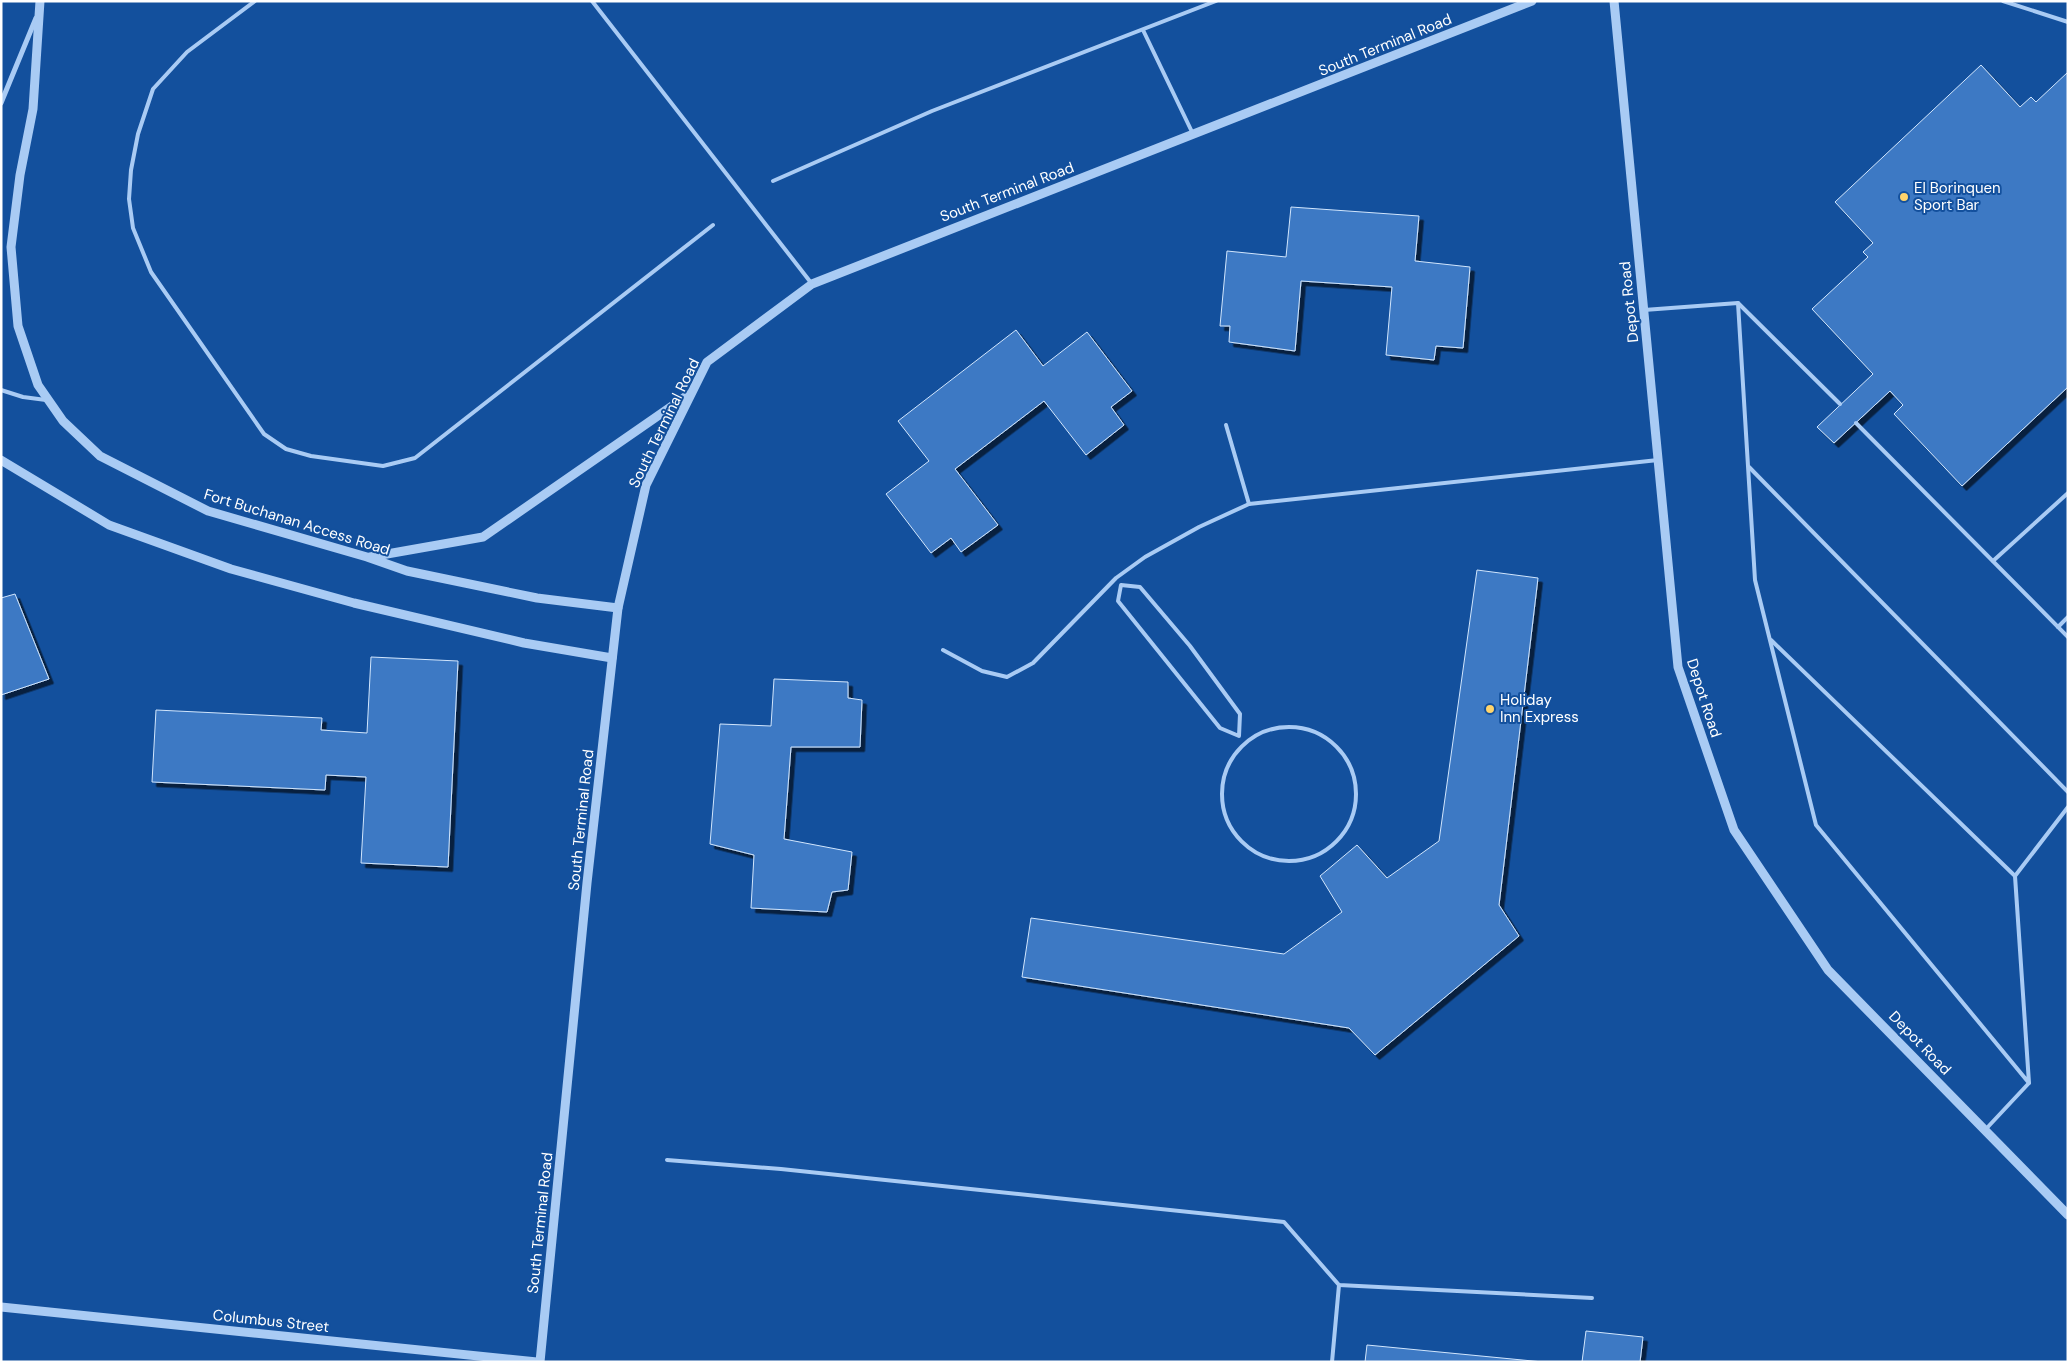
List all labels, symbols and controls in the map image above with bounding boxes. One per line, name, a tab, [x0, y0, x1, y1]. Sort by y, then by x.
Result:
street label: South Terminal Road	[1316, 9, 1454, 81]
street label: South Terminal Road	[937, 157, 1077, 227]
place label: El Borinquen Sport Bar	[1914, 178, 2001, 215]
marker: El Borinquen Sport Bar	[1898, 191, 1910, 203]
street label: Depot Road	[1615, 260, 1643, 344]
street label: South Terminal Road	[624, 355, 704, 491]
street label: Fort Buchanan Access Road	[202, 484, 392, 560]
street label: Depot Road	[1682, 656, 1726, 740]
place label: Holiday Inn Express	[1500, 690, 1579, 727]
marker: Holiday Inn Express	[1484, 703, 1496, 715]
street label: South Terminal Road	[564, 748, 598, 892]
street label: Depot Road	[1884, 1007, 1956, 1079]
street label: South Terminal Road	[523, 1151, 557, 1295]
street label: Columbus Street	[212, 1305, 330, 1337]

